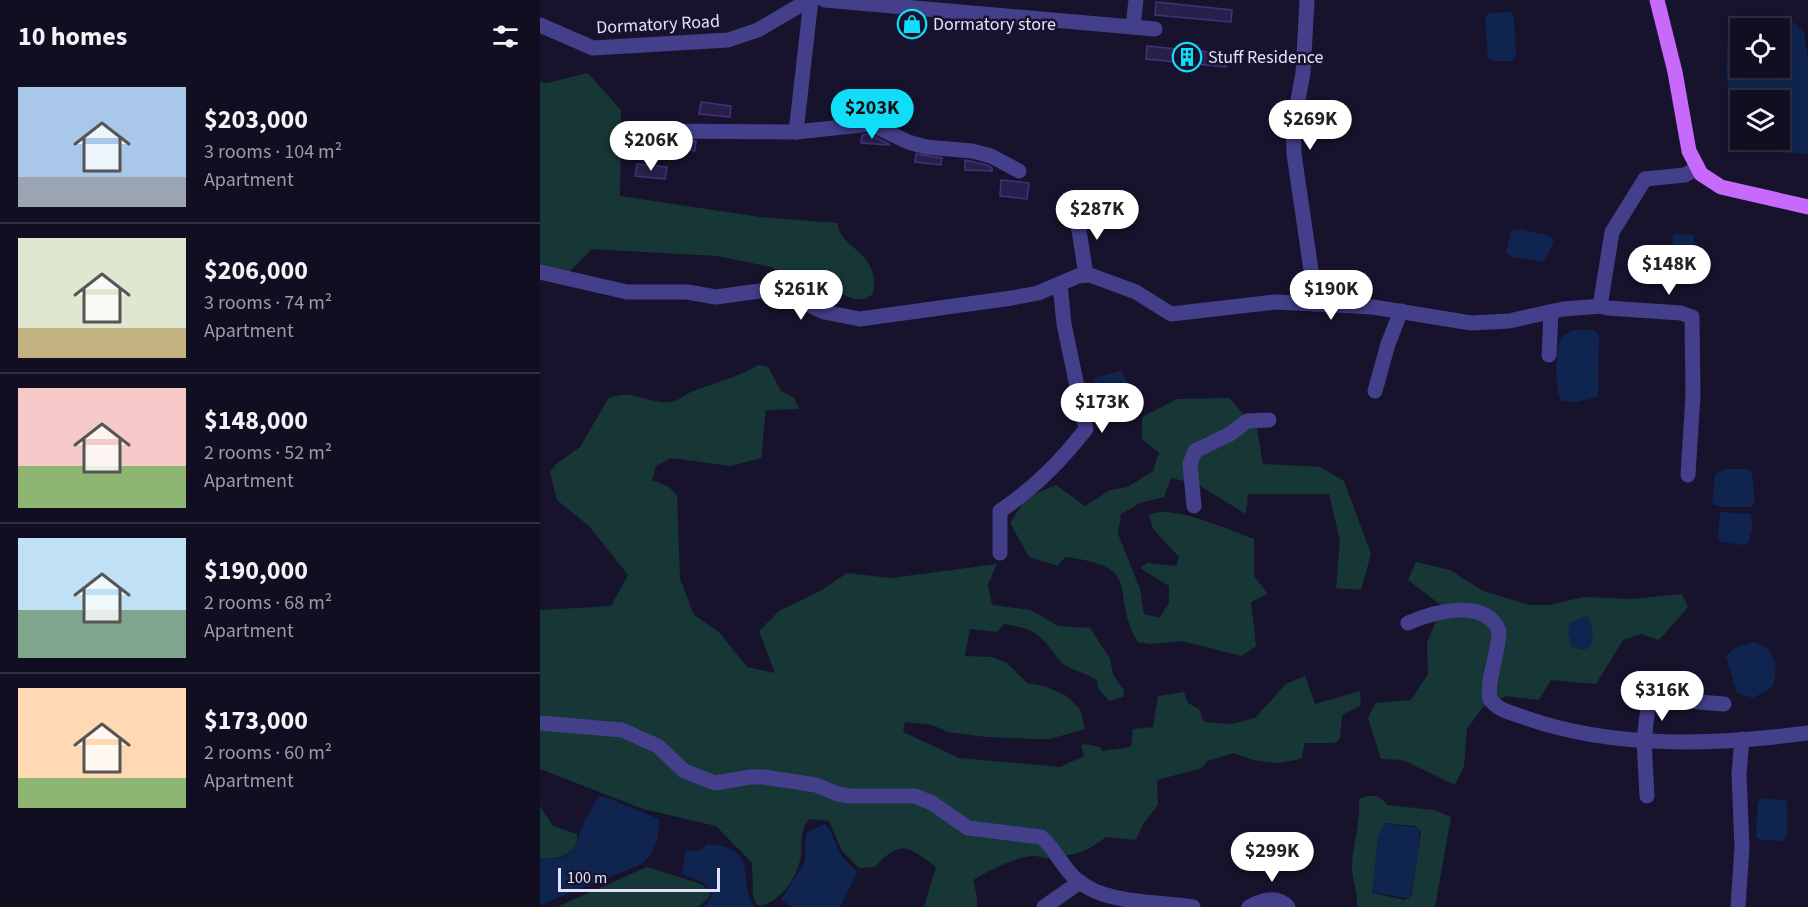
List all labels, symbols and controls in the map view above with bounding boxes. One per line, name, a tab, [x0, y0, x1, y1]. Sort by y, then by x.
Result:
shop icon: Dormatory store	[896, 8, 928, 40]
street label: Dormatory Road	[596, 9, 720, 40]
place label: Dormatory store	[933, 12, 1056, 37]
text: 10 homes	[18, 18, 127, 55]
map controls	[1730, 18, 1790, 150]
button: locate	[1730, 18, 1790, 78]
icon: filters	[489, 20, 522, 53]
building icon: Stuff Residence	[1171, 41, 1203, 73]
place label: Stuff Residence	[1208, 45, 1324, 70]
pin: $203K	[830, 89, 914, 140]
button: layers	[1730, 90, 1790, 150]
text: $203K	[845, 94, 899, 122]
pin: $269K	[1268, 100, 1352, 151]
text: $203,000	[204, 101, 308, 138]
text: $269K	[1283, 105, 1337, 133]
icon: home	[66, 111, 138, 183]
pin: $206K	[609, 121, 693, 172]
text: $206K	[624, 126, 678, 154]
text: 3 rooms · 104 m²	[204, 138, 342, 166]
text: Apartment	[204, 166, 294, 194]
pin: $287K	[1055, 190, 1139, 241]
text: $287K	[1070, 195, 1124, 223]
pin: $148K	[1627, 245, 1711, 296]
text: $148K	[1642, 250, 1696, 278]
text: $206,000	[204, 252, 308, 289]
icon: home	[66, 262, 138, 334]
pin: $261K	[759, 270, 843, 321]
pin: $190K	[1289, 270, 1373, 321]
text: $261K	[774, 275, 828, 303]
text: $190K	[1304, 275, 1358, 303]
text: 3 rooms · 74 m²	[204, 289, 332, 317]
text: Apartment	[204, 317, 294, 345]
pin: $173K	[1060, 383, 1144, 434]
text: $173K	[1075, 388, 1129, 416]
text: $148,000	[204, 402, 308, 439]
icon: home	[66, 412, 138, 484]
text: 2 rooms · 52 m²	[204, 439, 332, 467]
text: Apartment	[204, 467, 294, 495]
text: $190,000	[204, 552, 308, 589]
icon: home	[66, 562, 138, 634]
text: 2 rooms · 68 m²	[204, 589, 332, 617]
text: Apartment	[204, 617, 294, 645]
pin: $316K	[1620, 671, 1704, 722]
text: $316K	[1635, 676, 1689, 704]
text: $173,000	[204, 702, 308, 739]
icon: home	[66, 712, 138, 784]
text: 2 rooms · 60 m²	[204, 739, 332, 767]
text: Apartment	[204, 767, 294, 795]
pin: $299K	[1230, 832, 1314, 883]
text: $299K	[1245, 837, 1299, 865]
scale bar	[558, 865, 720, 892]
text: 100 m	[567, 867, 607, 889]

